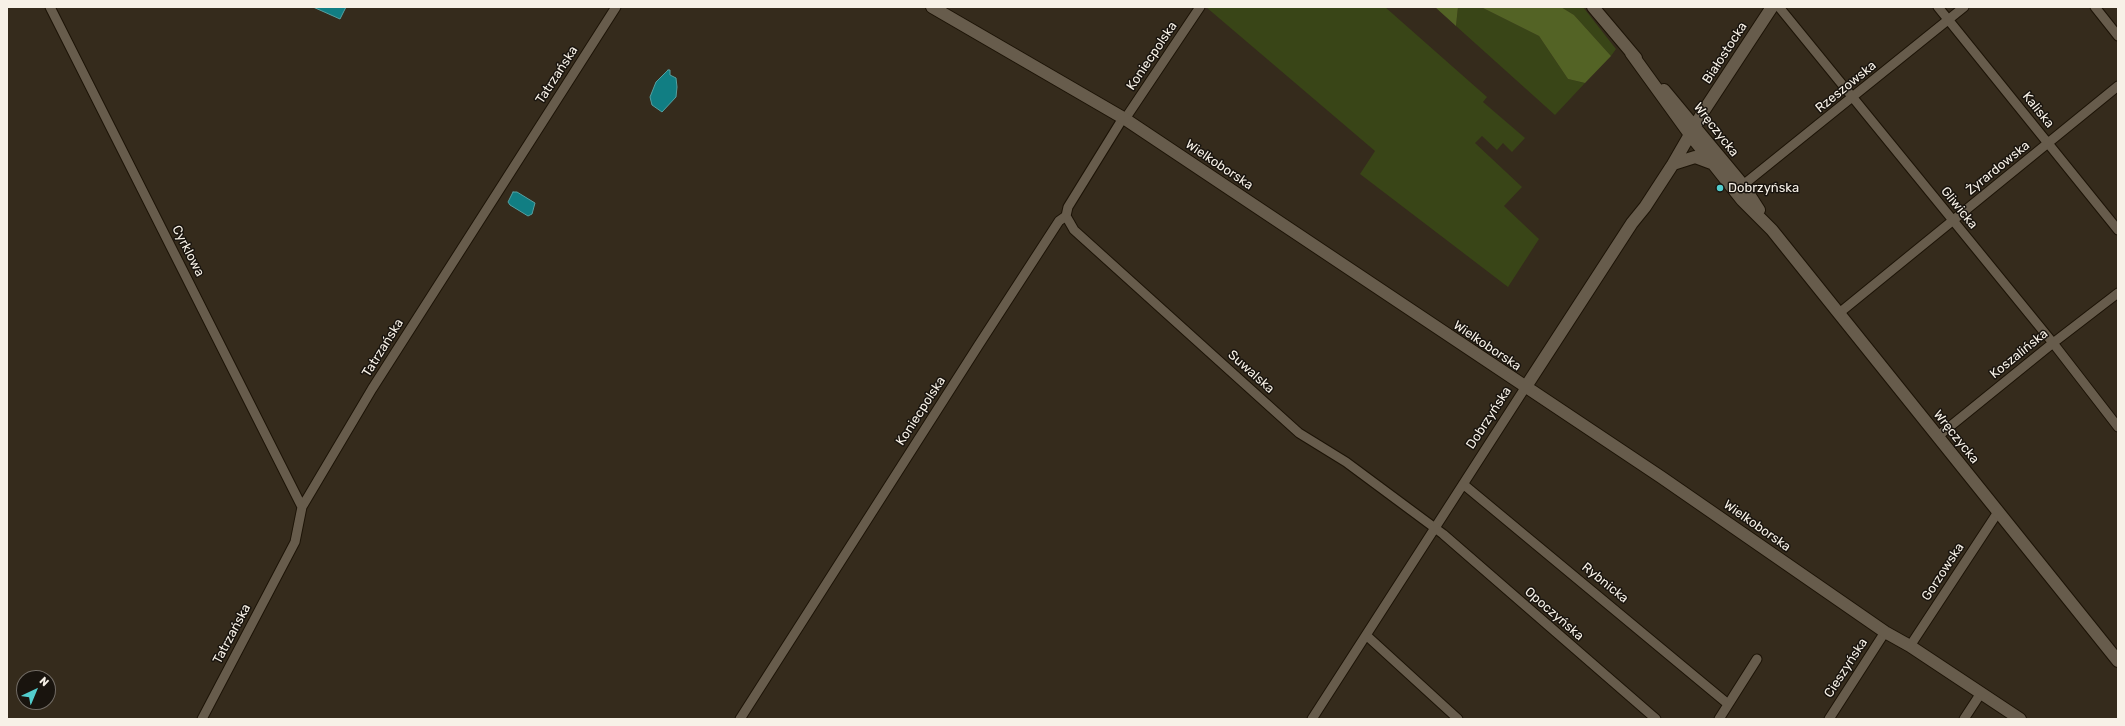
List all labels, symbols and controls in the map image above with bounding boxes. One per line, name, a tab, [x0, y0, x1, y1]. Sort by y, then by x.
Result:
street label: Koniecpolska	[1123, 19, 1181, 93]
street label: Białostocka	[1699, 19, 1751, 87]
street label: Tatrzańska	[533, 43, 581, 107]
street label: Rzeszowska	[1813, 58, 1879, 116]
street label: Kaliska	[2019, 89, 2057, 131]
street label: Wręczycka	[1690, 100, 1742, 160]
street label: Wielkoborska	[1182, 137, 1256, 193]
street label: Żyrardowska	[1963, 138, 2033, 198]
place label: Dobrzyńska	[1728, 180, 1799, 196]
marker: Dobrzyńska	[1715, 183, 1725, 193]
street label: Gliwicka	[1937, 184, 1981, 232]
street label: Cyrklowa	[168, 223, 208, 279]
street label: Tatrzańska	[359, 316, 407, 380]
street label: Wielkoborska	[1450, 318, 1524, 374]
street label: Koszalińska	[1987, 326, 2051, 382]
street label: Suwalska	[1225, 347, 1277, 397]
street label: Koniecpolska	[893, 374, 949, 448]
street label: Dobrzyńska	[1463, 384, 1515, 452]
street label: Wręczycka	[1930, 407, 1982, 467]
street label: Wielkoborska	[1720, 497, 1794, 555]
street label: Gorzowska	[1919, 540, 1967, 604]
street label: Rybnicka	[1579, 560, 1631, 606]
street label: Opoczyńska	[1521, 584, 1587, 644]
street label: Tatrzańska	[210, 601, 254, 667]
street label: Cieszyńska	[1821, 635, 1871, 701]
north arrow	[16, 670, 56, 710]
text: N	[37, 674, 51, 689]

